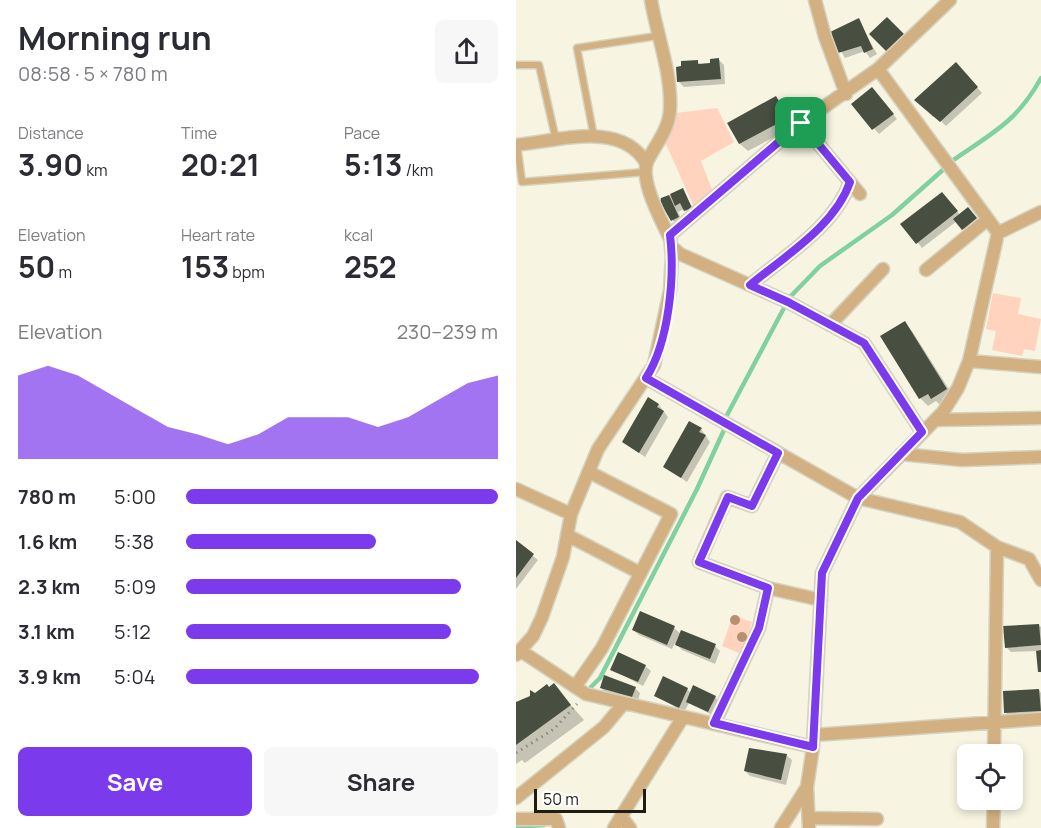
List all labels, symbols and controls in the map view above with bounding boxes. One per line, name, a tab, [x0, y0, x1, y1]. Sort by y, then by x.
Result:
text: Morning run	[18, 15, 212, 60]
button: share	[435, 20, 498, 83]
text: 08:58 · 5 × 780 m	[18, 60, 168, 87]
pin	[775, 97, 826, 148]
icon: arrive	[784, 106, 817, 139]
text: Distance	[18, 122, 84, 144]
text: Time	[181, 122, 217, 144]
text: Pace	[344, 122, 380, 144]
text: 3.90	[18, 144, 83, 185]
text: 20:21	[181, 144, 260, 185]
text: 5:13	[344, 144, 402, 185]
text: km	[83, 159, 108, 181]
text: /km	[402, 159, 433, 181]
text: Elevation	[18, 224, 86, 246]
text: Heart rate	[181, 224, 255, 246]
text: kcal	[344, 224, 373, 246]
text: 50	[18, 246, 55, 287]
text: 153	[181, 246, 229, 287]
text: 252	[344, 246, 397, 287]
text: m	[55, 261, 72, 283]
text: bpm	[229, 261, 265, 283]
text: Elevation	[18, 318, 102, 345]
text: 230–239 m	[397, 318, 498, 345]
text: 780 m	[18, 483, 76, 510]
text: 5:00	[114, 483, 156, 510]
text: 1.6 km	[18, 528, 77, 555]
text: 5:38	[114, 528, 154, 555]
text: 2.3 km	[18, 573, 80, 600]
text: 5:09	[114, 573, 156, 600]
text: 3.1 km	[18, 618, 75, 645]
text: 5:12	[114, 618, 151, 645]
text: 3.9 km	[18, 663, 81, 690]
text: 5:04	[114, 663, 156, 690]
map controls	[957, 744, 1023, 810]
button: locate	[957, 744, 1023, 810]
button: Save	[18, 747, 252, 816]
button: Share	[264, 747, 498, 816]
scale bar	[534, 786, 646, 814]
text: 50 m	[543, 788, 579, 810]

